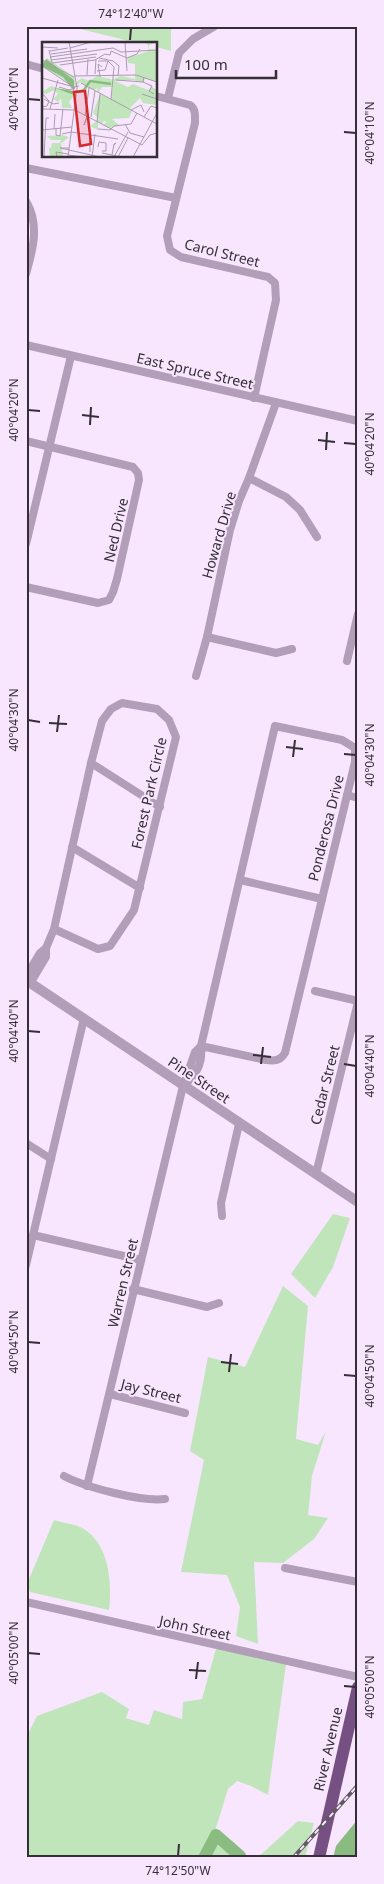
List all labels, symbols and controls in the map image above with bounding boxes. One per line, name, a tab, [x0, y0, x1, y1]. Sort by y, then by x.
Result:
text: 74°12'40"W	[98, 5, 164, 22]
inset map	[42, 42, 158, 158]
scale bar	[176, 48, 276, 80]
text: 100 m	[184, 54, 228, 74]
text: 40°04'10"N	[5, 67, 22, 131]
text: 40°04'10"N	[361, 101, 378, 165]
street label: Carol Street	[182, 234, 262, 271]
street label: East Spruce Street	[135, 348, 255, 393]
text: 40°04'20"N	[5, 378, 22, 442]
text: 40°04'20"N	[361, 412, 378, 476]
street label: Howard Drive	[197, 489, 240, 581]
street label: Ned Drive	[99, 496, 132, 564]
text: 40°04'30"N	[5, 688, 22, 752]
text: 40°04'30"N	[361, 723, 378, 787]
street label: Forest Park Circle	[126, 735, 171, 851]
street label: Ponderosa Drive	[303, 773, 348, 883]
text: 40°04'40"N	[5, 999, 22, 1063]
text: 40°04'40"N	[361, 1034, 378, 1098]
street label: Cedar Street	[305, 1043, 344, 1127]
street label: Pine Street	[164, 1052, 234, 1107]
street label: Warren Street	[103, 1236, 142, 1329]
text: 40°04'50"N	[5, 1310, 22, 1374]
text: 40°04'50"N	[361, 1344, 378, 1408]
street label: Jay Street	[117, 1373, 183, 1407]
street label: John Street	[156, 1610, 232, 1644]
text: 40°05'00"N	[5, 1621, 22, 1685]
text: 40°05'00"N	[361, 1655, 378, 1719]
street label: River Avenue	[309, 1705, 346, 1793]
text: 74°12'50"W	[145, 1862, 211, 1879]

